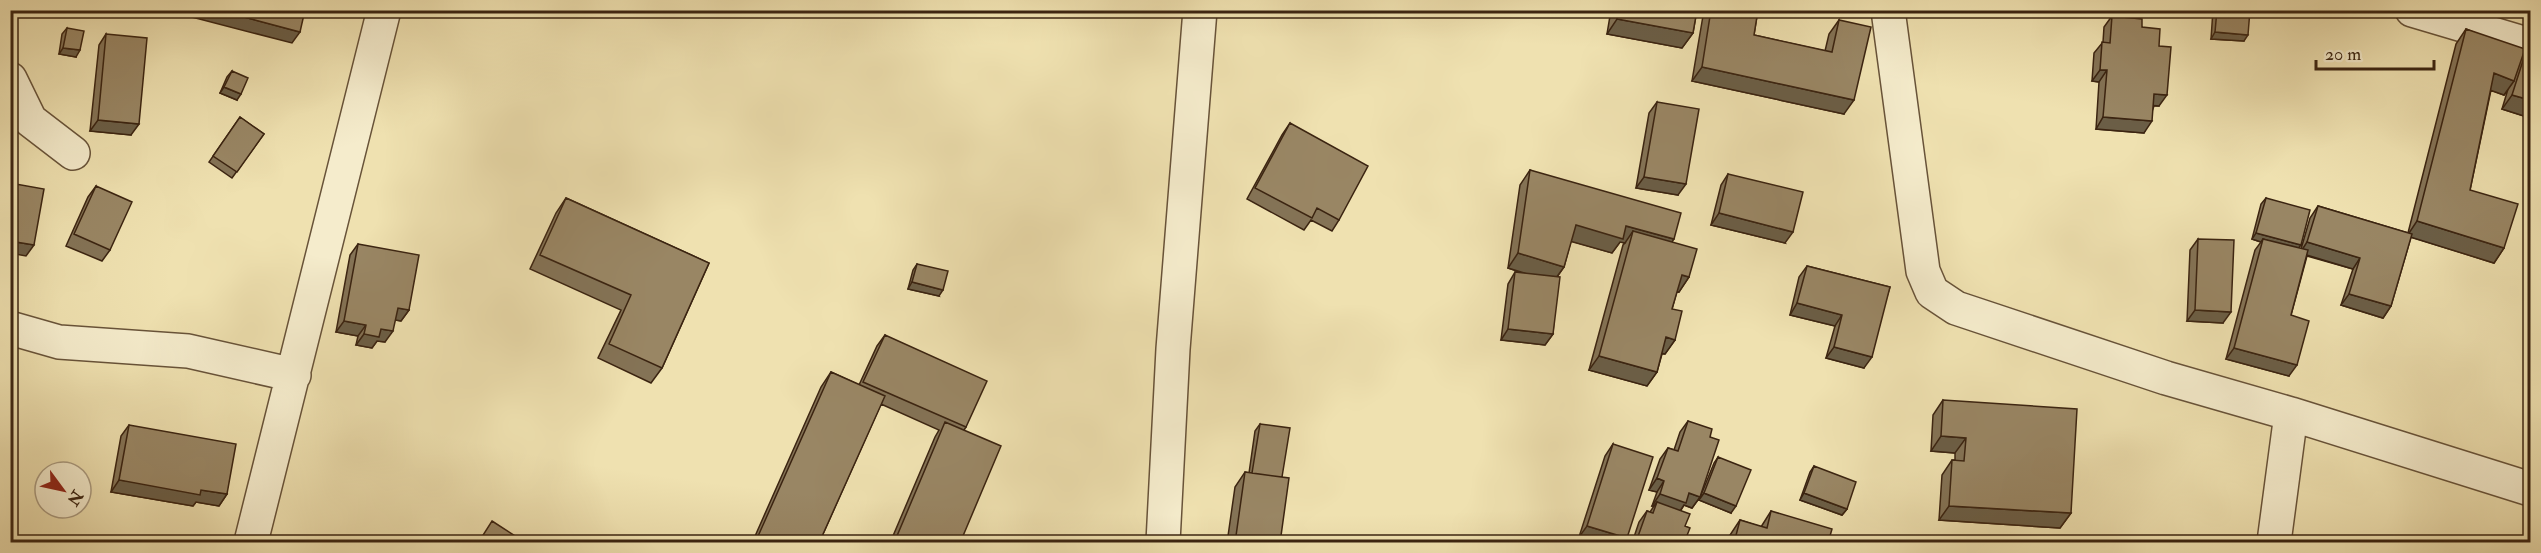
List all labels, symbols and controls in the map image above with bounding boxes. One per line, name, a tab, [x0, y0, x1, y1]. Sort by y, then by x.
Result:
scale bar	[2316, 33, 2434, 71]
text: 20 m	[2325, 43, 2361, 66]
north arrow	[33, 460, 93, 520]
text: N	[62, 485, 88, 510]

